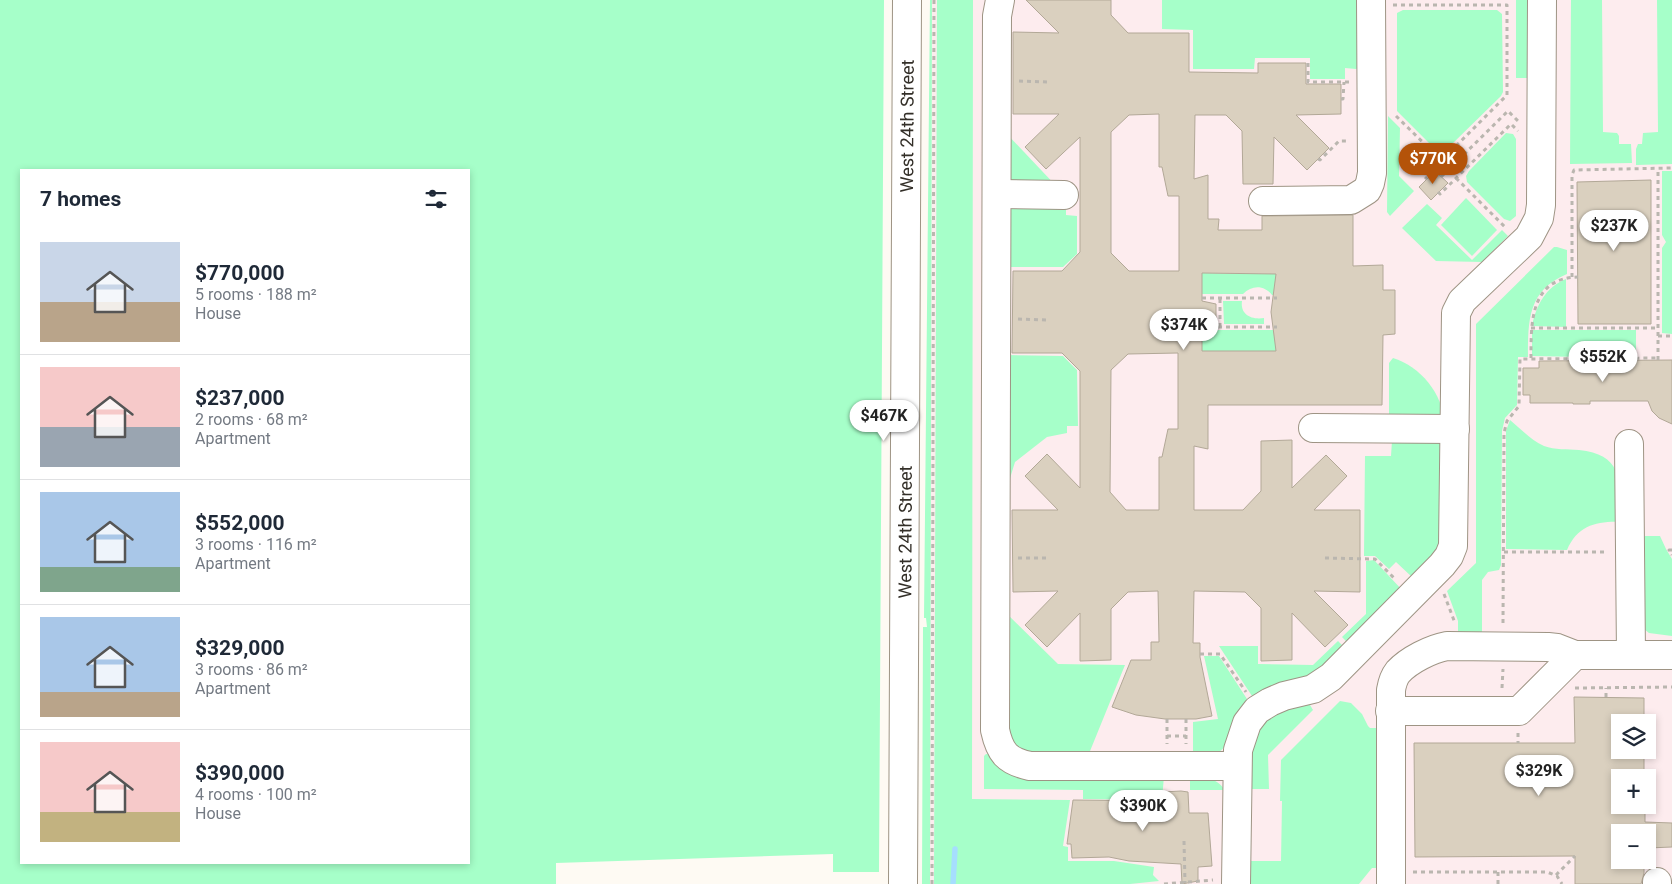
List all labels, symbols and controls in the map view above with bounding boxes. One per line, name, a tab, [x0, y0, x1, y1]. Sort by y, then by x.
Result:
street label: West 24th Street	[896, 59, 917, 193]
pin: $770K	[1398, 142, 1468, 185]
text: $770K	[1410, 149, 1456, 168]
icon: filters	[422, 185, 450, 213]
text: 7 homes	[40, 187, 121, 211]
pin: $237K	[1579, 210, 1649, 252]
text: $237K	[1591, 216, 1637, 235]
text: $770,000	[195, 261, 285, 285]
icon: home	[80, 262, 140, 322]
text: 5 rooms · 188 m²	[195, 285, 317, 304]
text: House	[195, 304, 241, 323]
pin: $374K	[1149, 308, 1219, 351]
text: $374K	[1161, 315, 1207, 334]
pin: $552K	[1568, 340, 1638, 383]
text: $552K	[1580, 347, 1626, 366]
text: $237,000	[195, 386, 285, 410]
icon: home	[80, 387, 140, 447]
pin: $467K	[849, 400, 919, 442]
text: $467K	[861, 406, 907, 425]
text: 2 rooms · 68 m²	[195, 410, 308, 429]
text: Apartment	[195, 429, 271, 448]
street label: West 24th Street	[894, 465, 915, 599]
text: $552,000	[195, 511, 285, 535]
icon: home	[80, 512, 140, 572]
text: 3 rooms · 116 m²	[195, 535, 317, 554]
text: Apartment	[195, 554, 271, 573]
text: $329,000	[195, 636, 285, 660]
icon: home	[80, 637, 140, 697]
text: 3 rooms · 86 m²	[195, 660, 308, 679]
text: Apartment	[195, 679, 271, 698]
map controls	[1611, 714, 1656, 869]
button: layers	[1611, 714, 1656, 759]
pin: $329K	[1504, 754, 1574, 797]
text: $390,000	[195, 761, 285, 785]
text: $329K	[1516, 761, 1562, 780]
icon: home	[80, 762, 140, 822]
button: +	[1611, 769, 1656, 814]
text: 4 rooms · 100 m²	[195, 785, 317, 804]
pin: $390K	[1108, 790, 1178, 832]
text: $390K	[1120, 796, 1166, 815]
text: House	[195, 804, 241, 823]
button: −	[1611, 824, 1656, 869]

